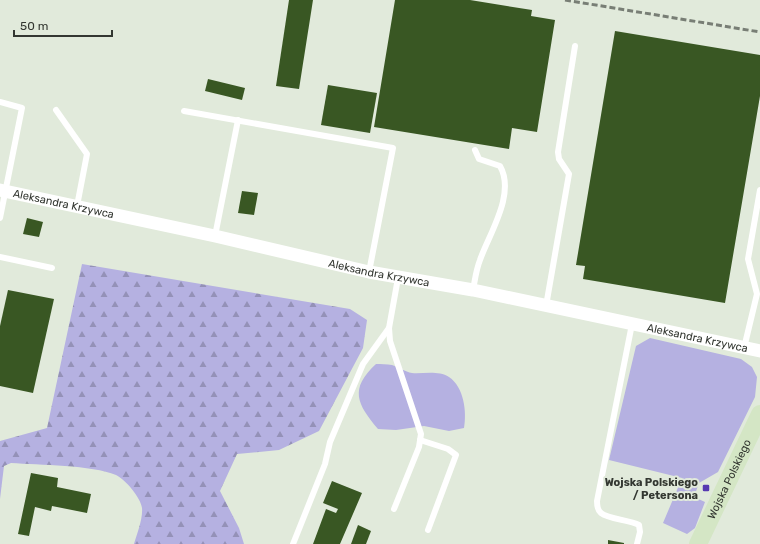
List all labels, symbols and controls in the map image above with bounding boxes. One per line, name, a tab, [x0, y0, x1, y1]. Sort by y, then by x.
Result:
scale bar	[14, 12, 112, 38]
text: 50 m	[20, 19, 48, 33]
street label: Aleksandra Krzywca	[12, 186, 115, 221]
street label: Aleksandra Krzywca	[327, 256, 431, 289]
street label: Aleksandra Krzywca	[646, 321, 749, 355]
street label: Wojska Polskiego	[704, 437, 754, 521]
place label: Wojska Polskiego / Petersona	[605, 476, 698, 502]
marker: Wojska Polskiego / Petersona	[701, 483, 711, 493]

